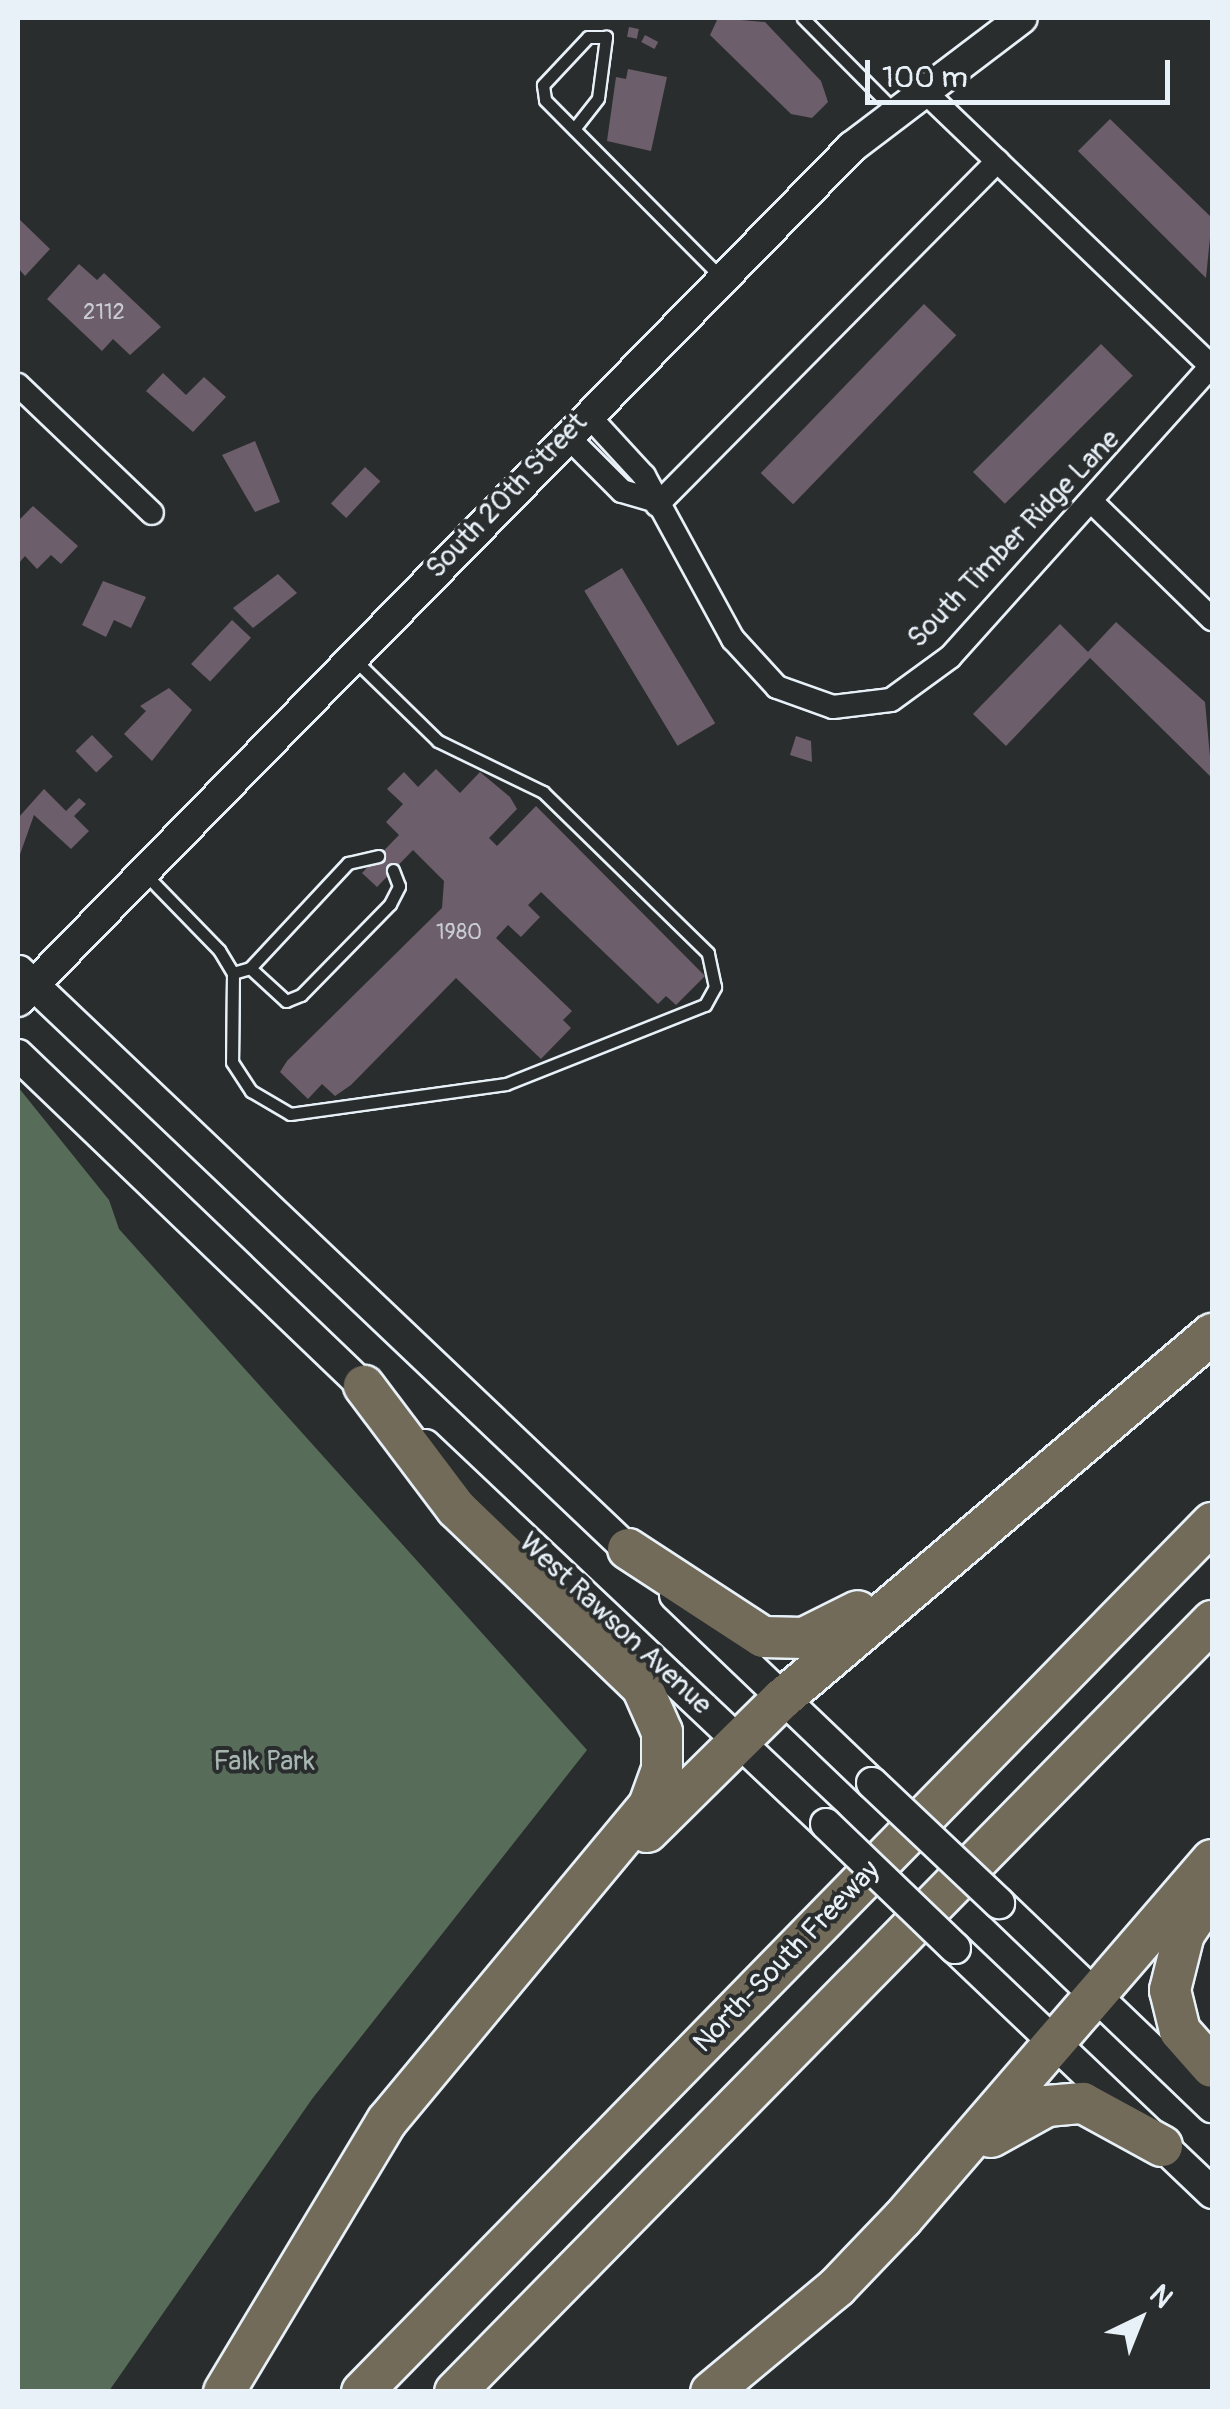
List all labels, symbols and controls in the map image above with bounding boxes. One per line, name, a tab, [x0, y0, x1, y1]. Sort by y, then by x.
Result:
scale bar	[870, 40, 1175, 102]
text: 100 m	[882, 59, 968, 96]
house number: 2112	[83, 300, 125, 326]
street label: South 20th Street	[419, 406, 595, 586]
street label: South Timber Ridge Lane	[901, 423, 1127, 655]
house number: 1980	[436, 920, 482, 946]
street label: West Rawson Avenue	[512, 1526, 718, 1722]
park label: Falk Park	[213, 1745, 315, 1779]
street label: North-South Freeway	[687, 1854, 887, 2060]
north arrow	[1090, 2269, 1190, 2369]
text: N	[1142, 2277, 1180, 2316]

